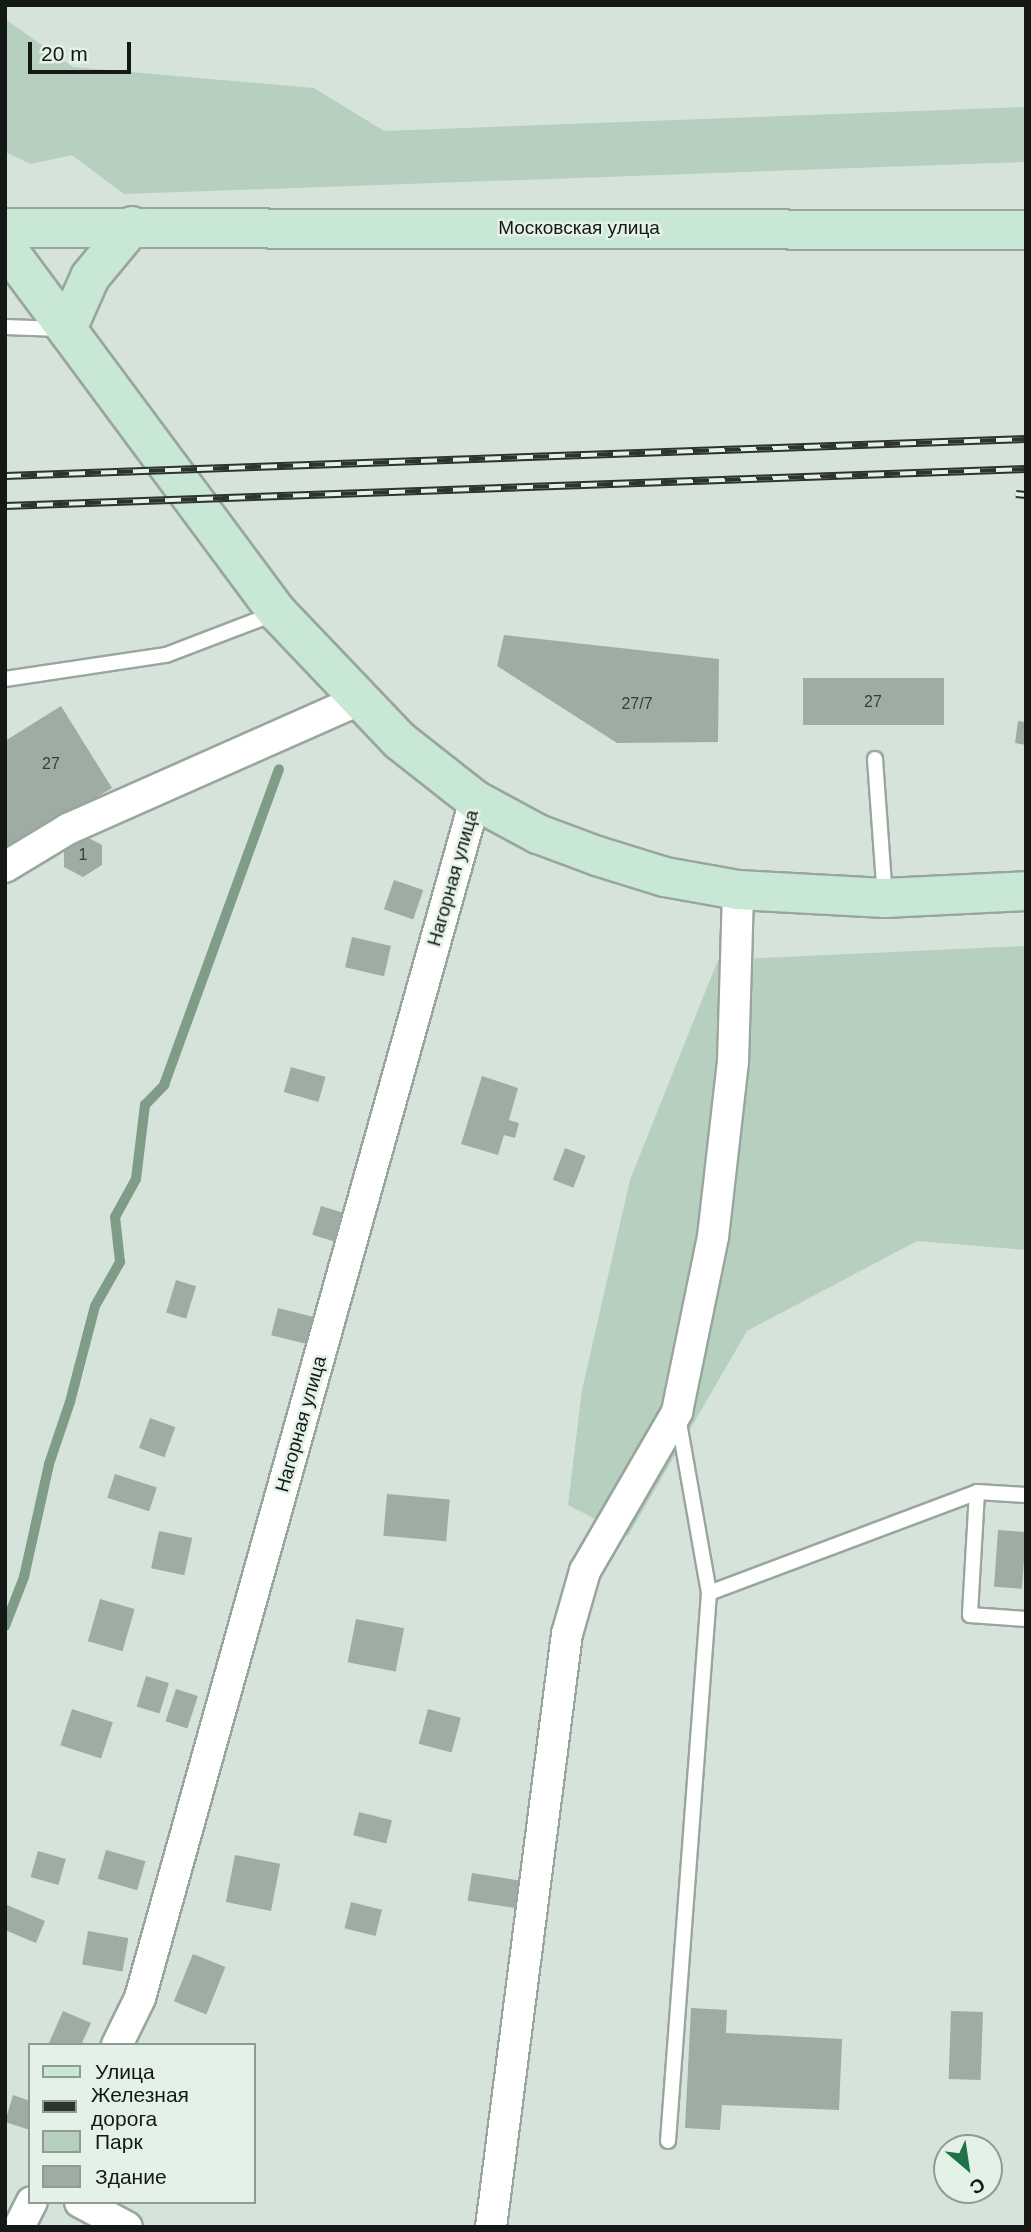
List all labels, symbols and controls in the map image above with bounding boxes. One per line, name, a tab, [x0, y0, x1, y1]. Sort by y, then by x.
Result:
scale bar	[32, 28, 135, 72]
text: 20 m	[41, 42, 88, 65]
street label: Московская улица	[498, 217, 660, 239]
house number: 27	[864, 692, 882, 712]
house number: 27/7	[621, 694, 653, 714]
house number: 27	[42, 754, 60, 774]
street label: Нагорная улица	[423, 807, 483, 949]
house number: 1	[79, 845, 87, 865]
street label: Нагорная улица	[271, 1353, 331, 1495]
legend	[28, 2043, 256, 2204]
text: Улица	[95, 2060, 155, 2083]
text: Железная дорога	[91, 2083, 189, 2130]
text: Парк	[95, 2130, 143, 2153]
north arrow	[933, 2134, 1003, 2204]
text: Здание	[95, 2165, 167, 2188]
text: С	[966, 2174, 989, 2199]

